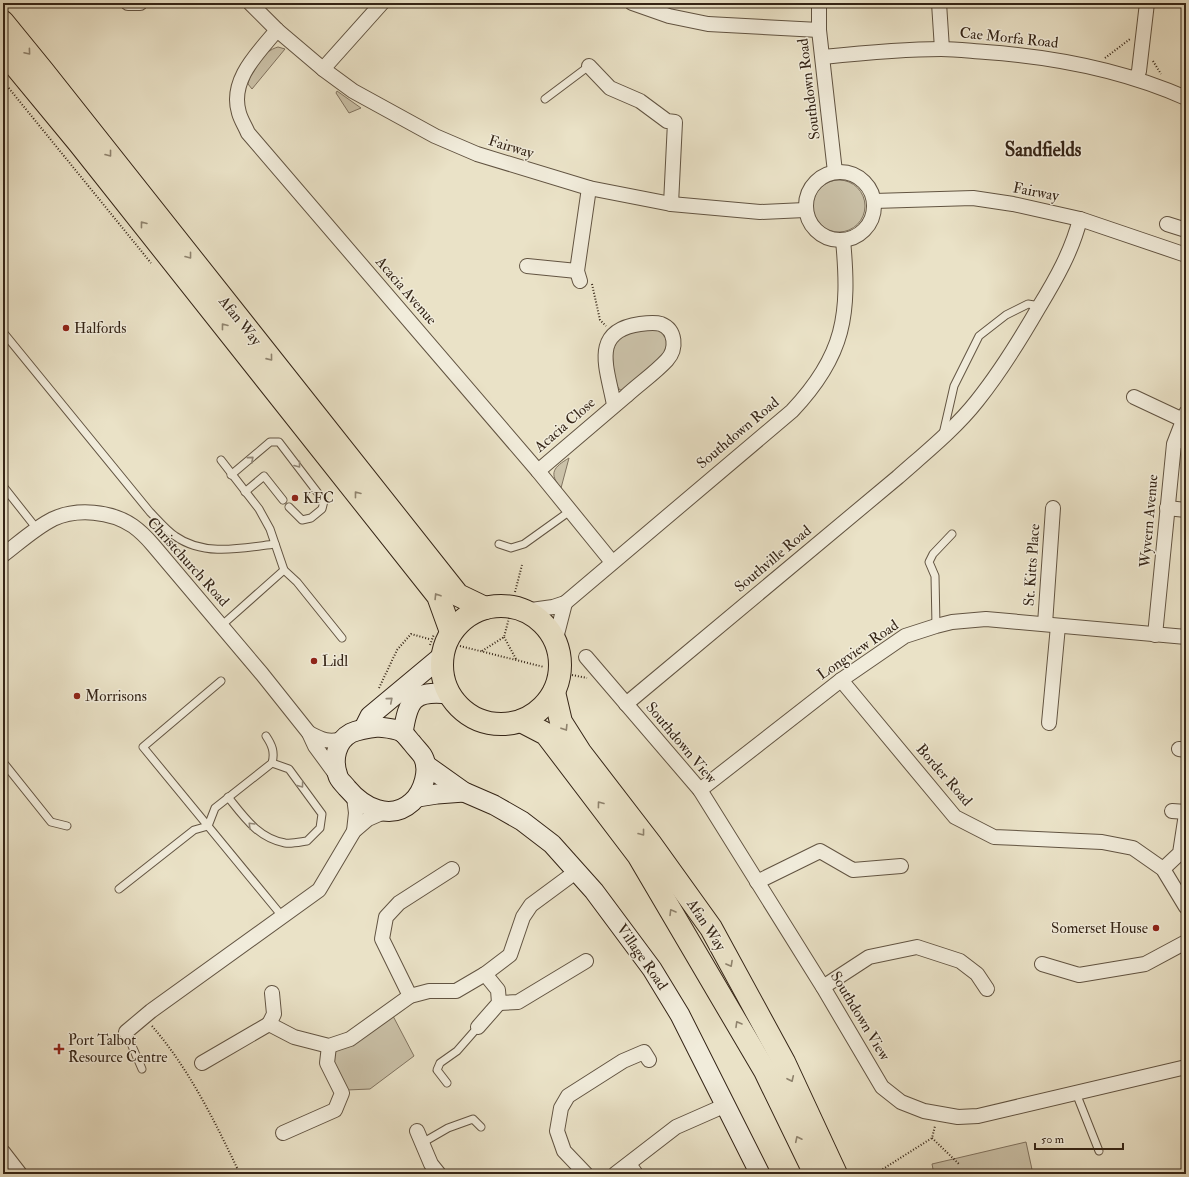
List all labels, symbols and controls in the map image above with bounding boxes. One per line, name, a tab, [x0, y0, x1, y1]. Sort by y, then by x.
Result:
street label: Cae Morfa Road	[959, 23, 1060, 53]
street label: Southdown Road	[793, 37, 825, 141]
one-way arrow	[24, 48, 31, 55]
street label: Fairway	[486, 131, 536, 163]
district label: Sandfields	[1005, 138, 1082, 162]
one-way arrow	[104, 150, 111, 157]
street label: Fairway	[1011, 178, 1061, 206]
one-way arrow	[141, 222, 148, 229]
one-way arrow	[184, 252, 191, 259]
street label: Acacia Avenue	[370, 252, 441, 329]
street label: Afan Way	[214, 292, 266, 350]
place label: Halfords	[74, 319, 126, 338]
marker: Halfords	[61, 323, 71, 333]
one-way arrow	[222, 324, 229, 331]
one-way arrow	[265, 354, 272, 361]
street label: Acacia Close	[530, 393, 599, 457]
street label: Southdown Road	[693, 393, 784, 473]
one-way arrow	[246, 456, 253, 463]
one-way arrow	[293, 460, 300, 467]
street label: Wyvern Avenue	[1135, 473, 1163, 569]
place label: KFC	[303, 489, 334, 508]
one-way arrow	[354, 491, 361, 498]
marker: KFC	[290, 493, 300, 503]
street label: Christchurch Road	[143, 513, 234, 611]
street label: Southville Road	[731, 521, 816, 597]
street label: St. Kitts Place	[1020, 523, 1044, 607]
one-way arrow	[434, 593, 442, 600]
street label: Longview Road	[814, 616, 903, 684]
place label: Lidl	[322, 652, 348, 671]
marker: Lidl	[309, 656, 319, 666]
place label: Morrisons	[85, 687, 147, 706]
marker: Morrisons	[72, 691, 82, 701]
one-way arrow	[385, 697, 392, 704]
street label: Southdown View	[641, 698, 721, 788]
one-way arrow	[561, 724, 568, 731]
street label: Border Road	[912, 740, 977, 810]
one-way arrow	[296, 781, 303, 788]
one-way arrow	[597, 801, 605, 808]
one-way arrow	[248, 822, 256, 830]
one-way arrow	[638, 829, 645, 836]
street label: Afan Way	[682, 895, 730, 955]
one-way arrow	[669, 909, 677, 916]
place label: Somerset House	[1051, 919, 1148, 938]
street label: Village Road	[612, 920, 672, 994]
marker: Somerset House	[1151, 923, 1161, 933]
one-way arrow	[726, 960, 733, 967]
street label: Southdown View	[826, 968, 894, 1065]
one-way arrow	[735, 1021, 742, 1028]
place label: Port Talbot Resource Centre	[68, 1031, 168, 1067]
marker: Port Talbot Resource Centre	[53, 1043, 65, 1055]
one-way arrow	[787, 1075, 795, 1082]
scale bar	[1035, 1125, 1123, 1151]
text: 50 m	[1041, 1132, 1065, 1147]
one-way arrow	[795, 1136, 803, 1143]

